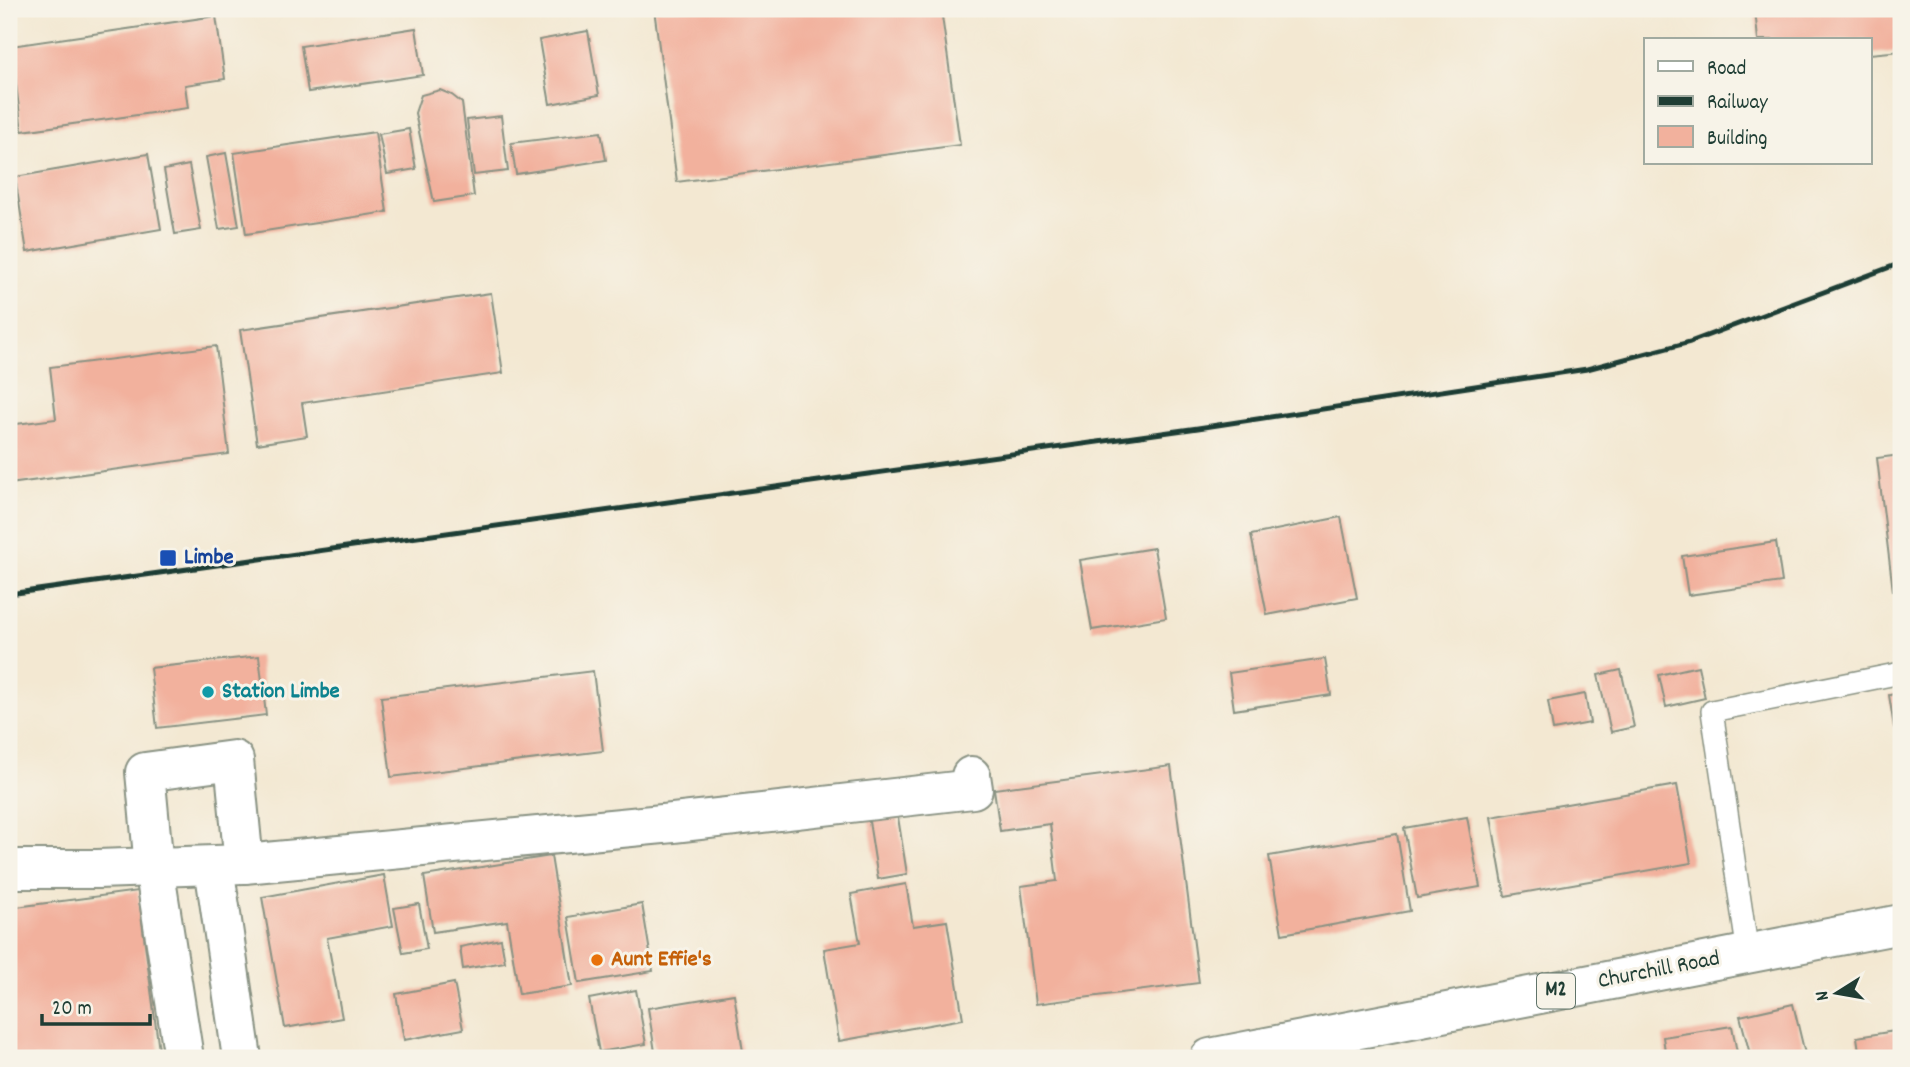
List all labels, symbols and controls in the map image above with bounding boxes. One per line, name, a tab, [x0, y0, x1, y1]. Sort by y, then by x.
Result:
legend	[1644, 38, 1871, 164]
text: Road	[1707, 55, 1746, 85]
text: Railway	[1707, 89, 1768, 119]
text: Building	[1707, 125, 1767, 155]
place label: Limbe	[184, 542, 234, 575]
marker: Limbe	[158, 548, 178, 568]
place label: Station Limbe	[222, 676, 340, 709]
marker: Station Limbe	[200, 684, 216, 700]
street label: Churchill Road	[1595, 943, 1723, 999]
place label: Aunt Effie's	[611, 944, 712, 977]
marker: Aunt Effie's	[589, 952, 605, 968]
north arrow	[1801, 958, 1871, 1028]
road number: M2	[1537, 974, 1575, 1009]
scale bar	[42, 983, 150, 1027]
text: N	[1810, 988, 1838, 1003]
text: 20 m	[52, 995, 92, 1025]

